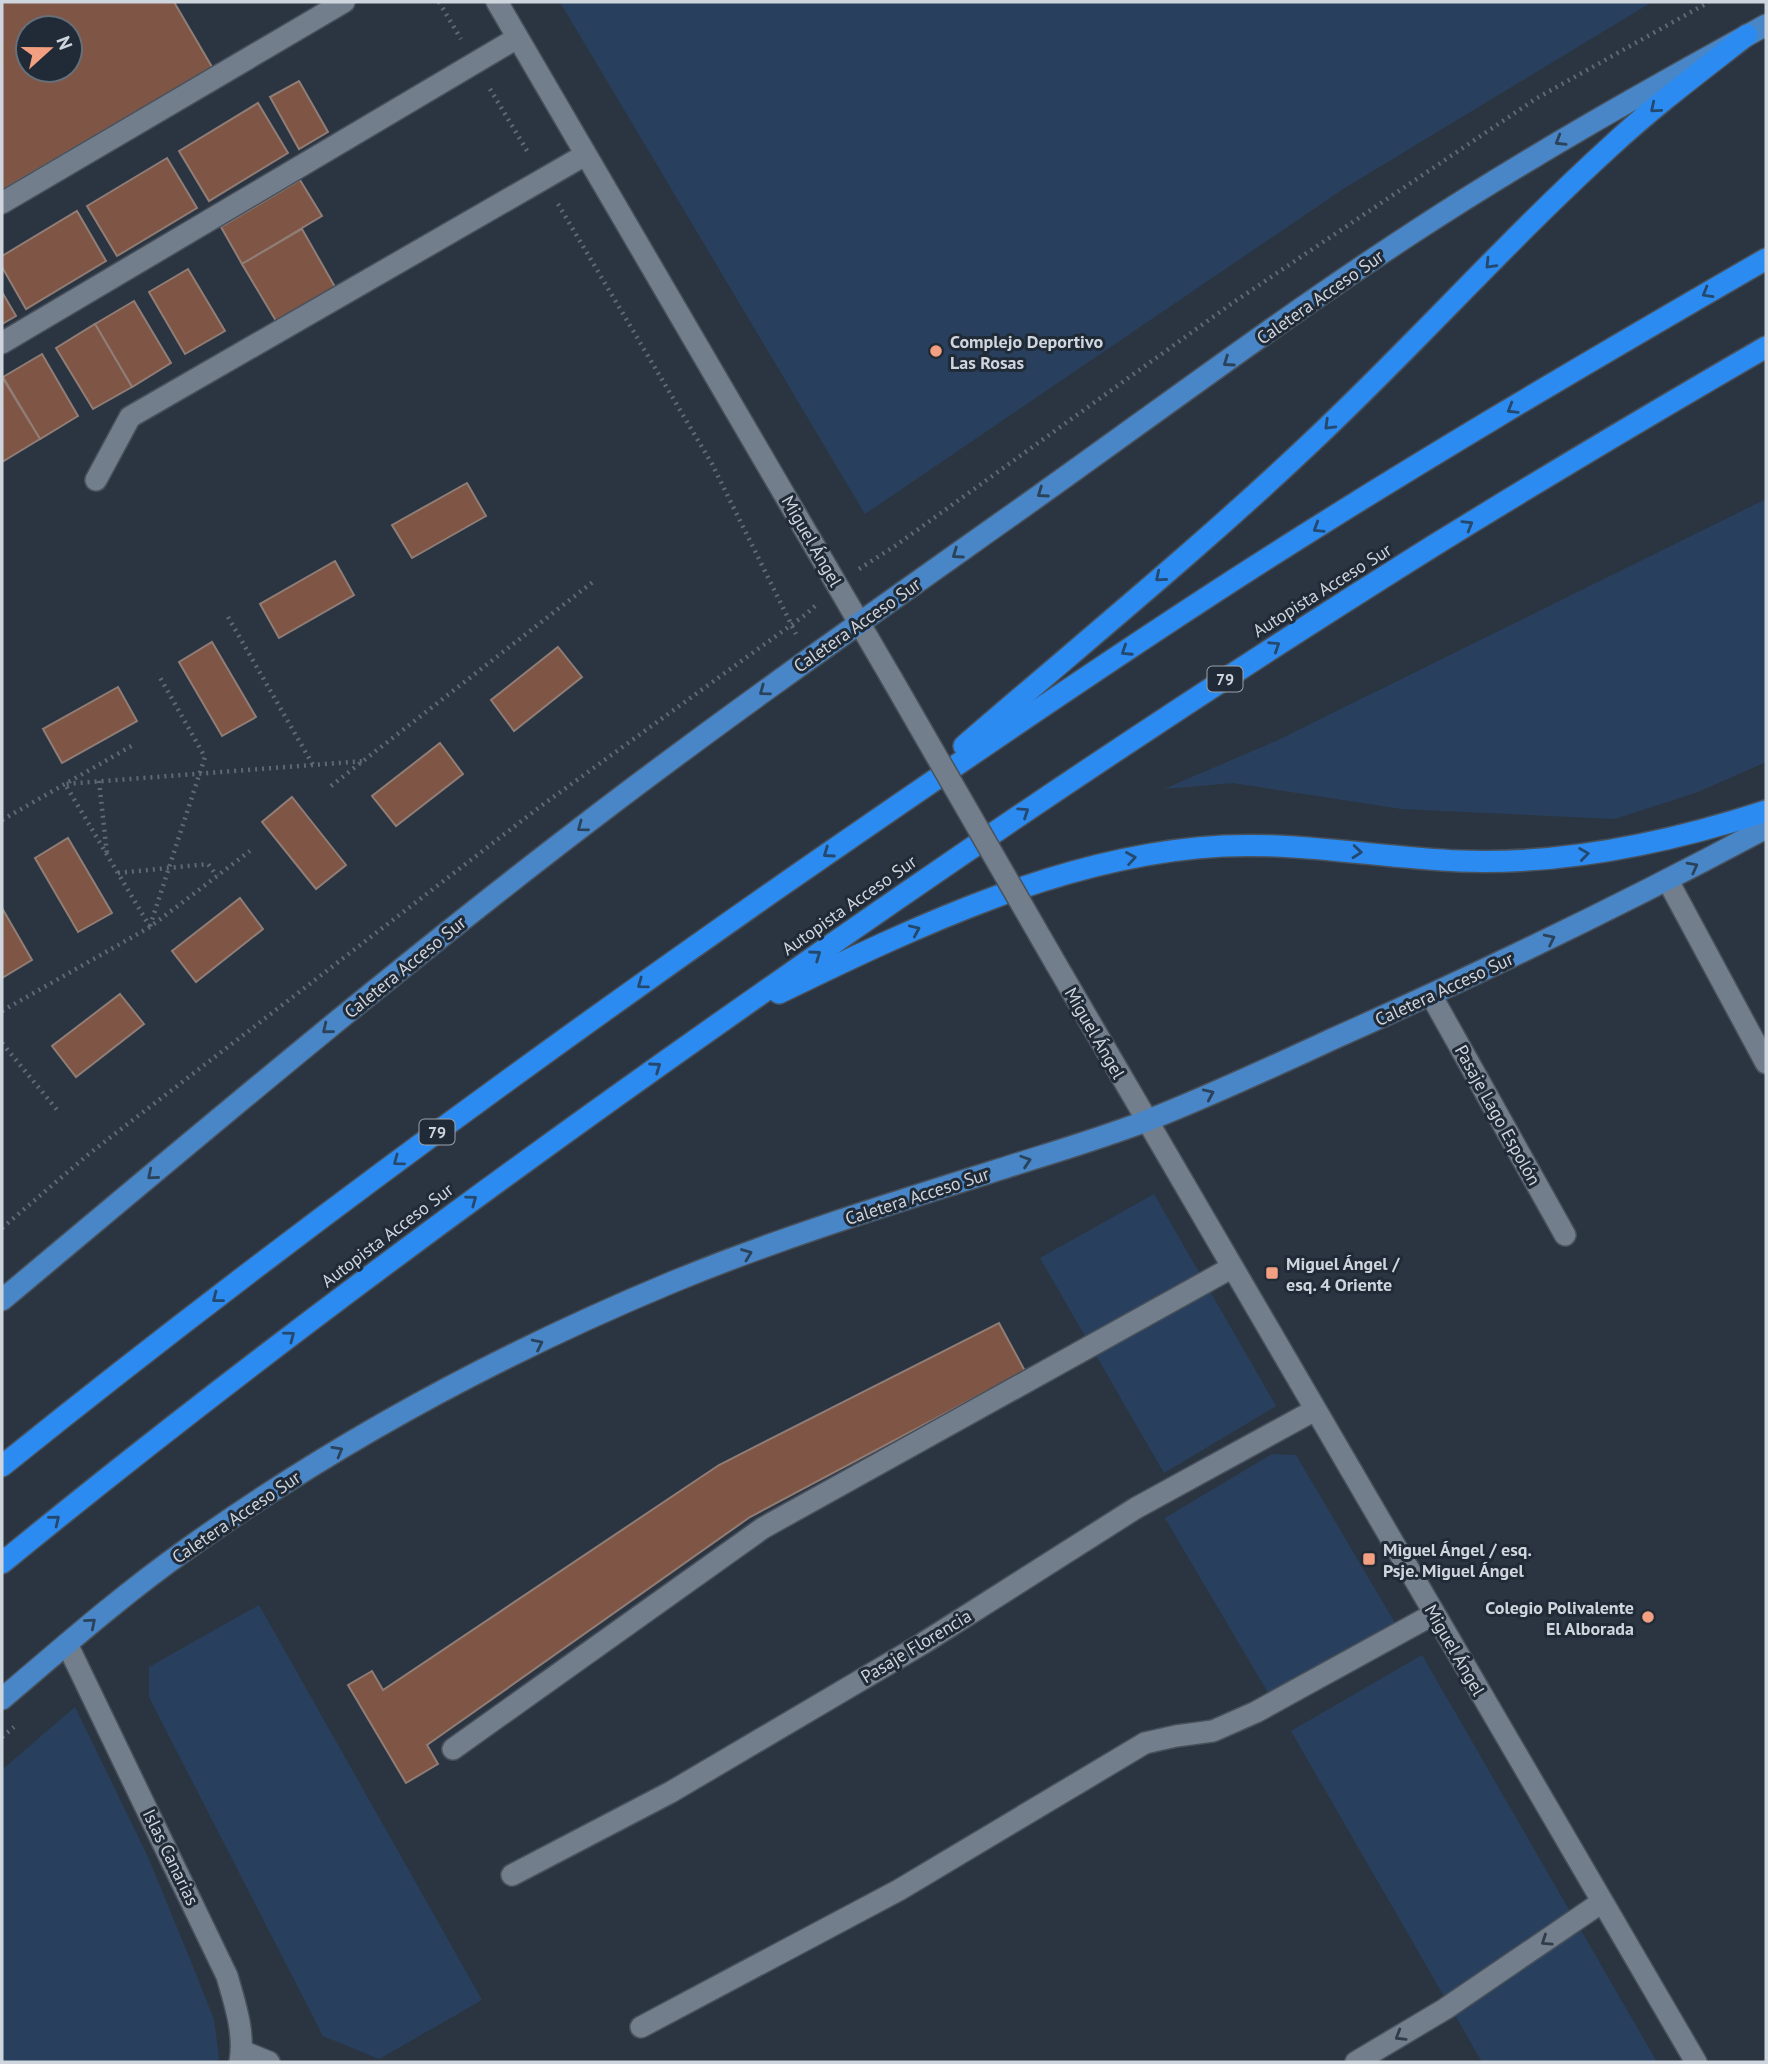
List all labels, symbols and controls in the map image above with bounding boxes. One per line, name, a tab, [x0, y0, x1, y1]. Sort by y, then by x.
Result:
north arrow	[14, 14, 84, 84]
text: N	[51, 33, 78, 53]
one-way arrow	[1651, 100, 1664, 112]
one-way arrow	[1555, 133, 1568, 146]
street label: Caletera Acceso Sur	[1252, 245, 1388, 349]
one-way arrow	[1486, 256, 1499, 269]
one-way arrow	[1702, 285, 1715, 298]
place label: Complejo Deportivo Las Rosas	[950, 330, 1103, 374]
marker: Complejo Deportivo Las Rosas	[928, 343, 944, 359]
one-way arrow	[1223, 354, 1236, 366]
one-way arrow	[1506, 400, 1519, 413]
one-way arrow	[1325, 417, 1338, 430]
one-way arrow	[1037, 485, 1050, 498]
street label: Miguel Ángel	[777, 491, 848, 591]
one-way arrow	[1312, 519, 1325, 532]
one-way arrow	[1460, 520, 1473, 533]
street label: Autopista Acceso Sur	[1248, 538, 1396, 642]
one-way arrow	[952, 546, 965, 558]
one-way arrow	[1155, 569, 1168, 581]
street label: Caletera Acceso Sur	[789, 573, 925, 677]
one-way arrow	[1121, 642, 1134, 655]
one-way arrow	[1268, 642, 1281, 655]
road number: 79	[1208, 666, 1242, 692]
one-way arrow	[760, 683, 772, 696]
one-way arrow	[1016, 808, 1029, 820]
one-way arrow	[577, 818, 589, 831]
one-way arrow	[1352, 844, 1363, 859]
one-way arrow	[823, 845, 836, 857]
one-way arrow	[1578, 847, 1590, 862]
street label: Autopista Acceso Sur	[777, 850, 921, 960]
one-way arrow	[1125, 852, 1137, 867]
one-way arrow	[1686, 862, 1699, 875]
street label: Caletera Acceso Sur	[340, 911, 470, 1023]
one-way arrow	[908, 924, 920, 938]
one-way arrow	[1543, 934, 1555, 948]
street label: Caletera Acceso Sur	[1371, 947, 1517, 1031]
one-way arrow	[808, 951, 821, 963]
one-way arrow	[637, 975, 650, 988]
street label: Miguel Ángel	[1060, 983, 1131, 1083]
one-way arrow	[322, 1021, 335, 1034]
street label: Pasaje Lago Espolón	[1450, 1041, 1546, 1189]
one-way arrow	[648, 1063, 661, 1075]
one-way arrow	[1201, 1088, 1214, 1102]
road number: 79	[420, 1120, 454, 1144]
one-way arrow	[393, 1152, 406, 1165]
one-way arrow	[1019, 1155, 1031, 1169]
street label: Caletera Acceso Sur	[842, 1162, 992, 1230]
one-way arrow	[147, 1167, 160, 1179]
street label: Autopista Acceso Sur	[316, 1178, 458, 1292]
one-way arrow	[464, 1196, 477, 1208]
one-way arrow	[740, 1248, 752, 1262]
place label: Miguel Ángel / esq. 4 Oriente	[1286, 1252, 1400, 1296]
marker: Miguel Ángel / esq. 4 Oriente	[1264, 1265, 1280, 1281]
one-way arrow	[212, 1289, 224, 1302]
one-way arrow	[282, 1332, 295, 1345]
one-way arrow	[531, 1338, 543, 1352]
one-way arrow	[330, 1446, 343, 1459]
street label: Caletera Acceso Sur	[167, 1466, 305, 1568]
one-way arrow	[47, 1516, 59, 1529]
place label: Miguel Ángel / esq. Psje. Miguel Ángel	[1383, 1538, 1532, 1582]
marker: Miguel Ángel / esq. Psje. Miguel Ángel	[1361, 1551, 1377, 1567]
place label: Colegio Polivalente El Alborada	[1485, 1596, 1634, 1640]
street label: Miguel Ángel	[1420, 1600, 1491, 1700]
street label: Pasaje Florencia	[857, 1604, 975, 1688]
marker: Colegio Polivalente El Alborada	[1640, 1609, 1656, 1625]
one-way arrow	[83, 1619, 96, 1631]
street label: Islas Canarias	[138, 1805, 204, 1909]
one-way arrow	[1541, 1933, 1554, 1945]
one-way arrow	[1395, 2028, 1408, 2041]

